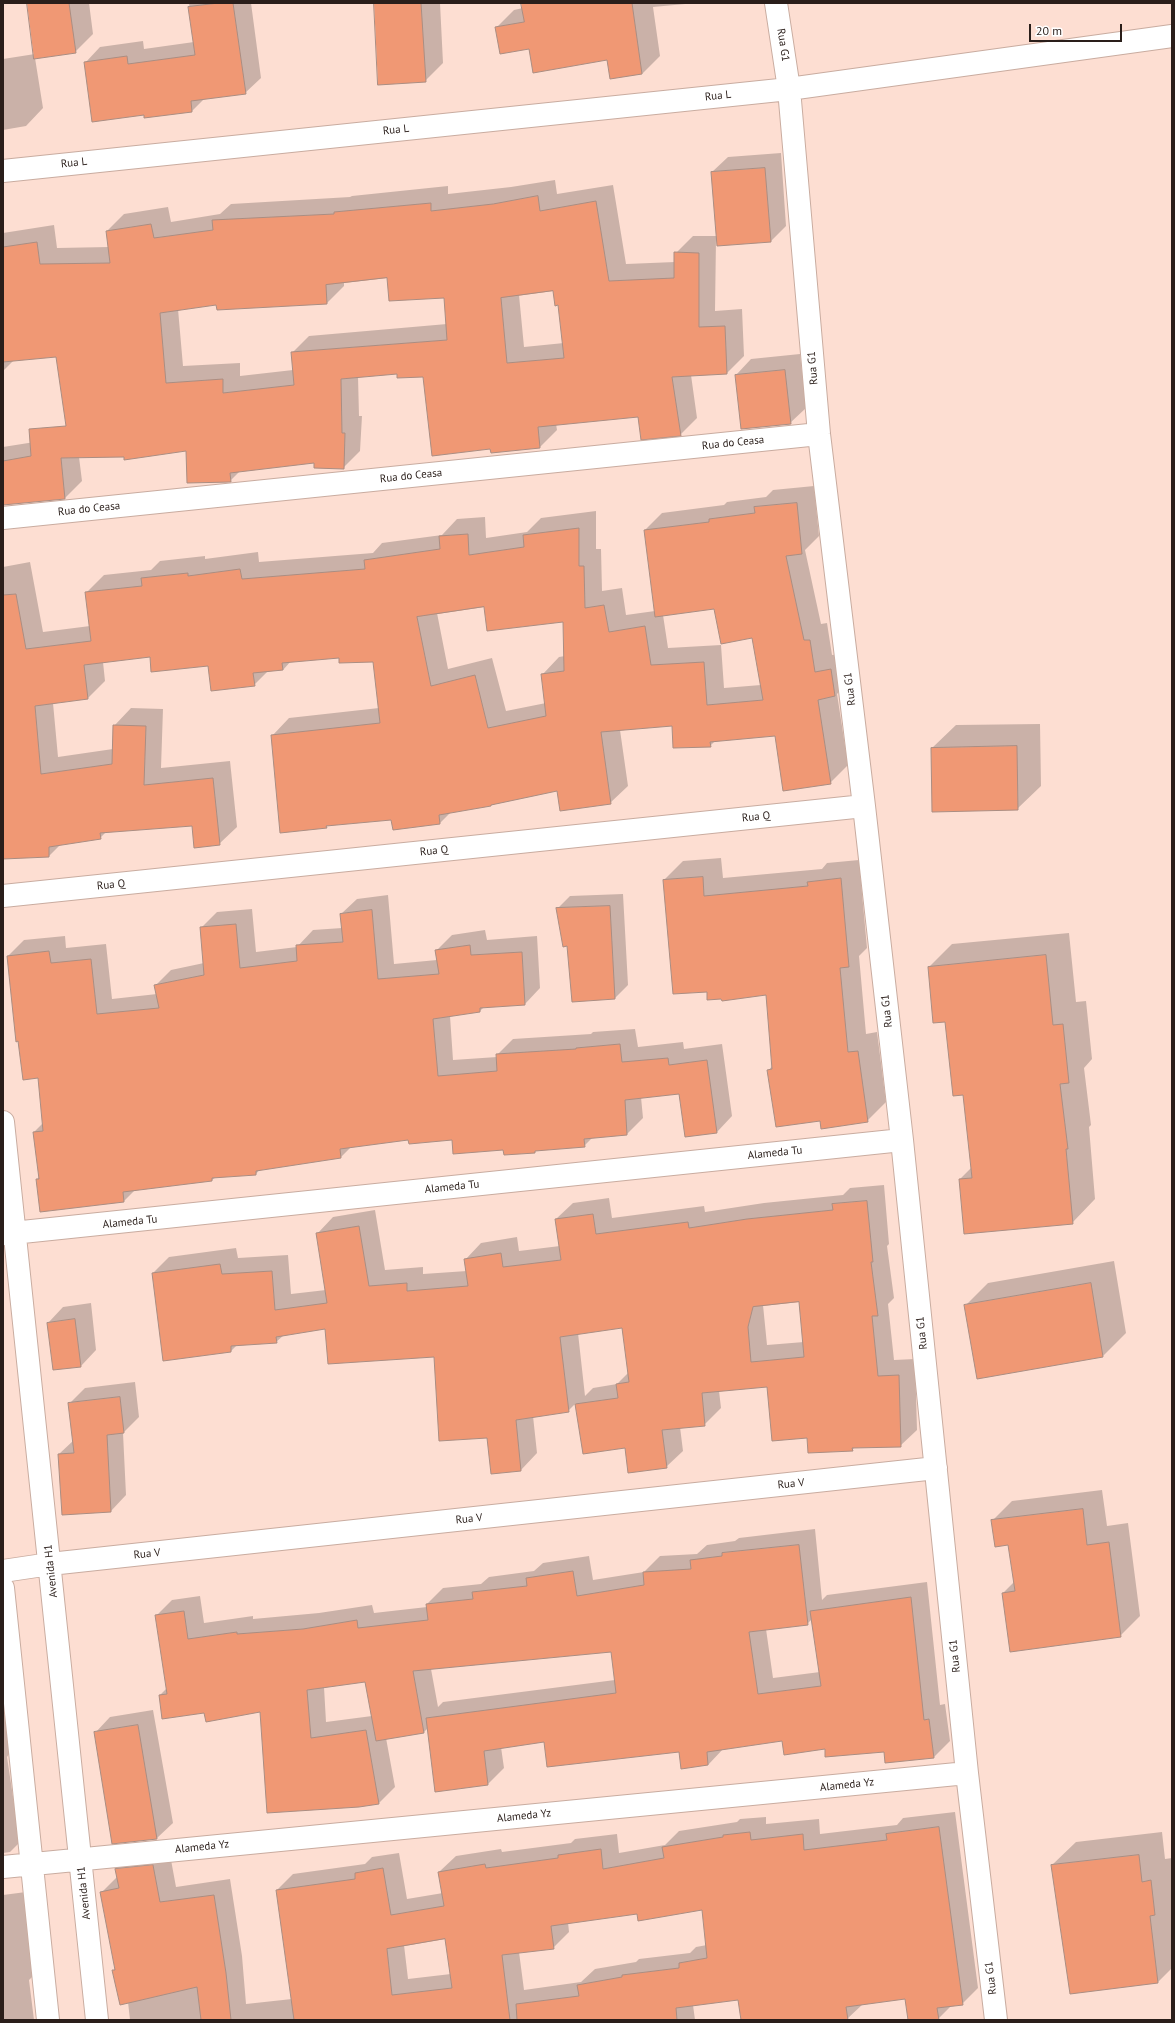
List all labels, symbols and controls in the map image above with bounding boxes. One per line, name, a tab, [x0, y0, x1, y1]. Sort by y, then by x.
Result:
scale bar	[1031, 16, 1124, 42]
text: 20 m	[1036, 23, 1062, 38]
street label: Rua G1	[774, 27, 792, 63]
street label: Rua L	[704, 88, 732, 104]
street label: Rua L	[382, 122, 410, 138]
street label: Rua L	[60, 155, 88, 171]
street label: Rua G1	[805, 351, 821, 385]
street label: Rua do Ceasa	[701, 433, 765, 453]
street label: Rua do Ceasa	[379, 466, 443, 486]
street label: Rua do Ceasa	[57, 499, 121, 519]
street label: Rua G1	[841, 672, 859, 706]
street label: Rua Q	[741, 809, 771, 825]
street label: Rua Q	[419, 843, 449, 859]
street label: Rua Q	[96, 877, 126, 893]
street label: Rua G1	[879, 994, 895, 1028]
street label: Alameda Tu	[747, 1144, 803, 1162]
street label: Alameda Tu	[424, 1178, 480, 1196]
street label: Alameda Tu	[102, 1213, 158, 1231]
street label: Rua G1	[914, 1316, 930, 1350]
street label: Rua V	[777, 1476, 805, 1492]
street label: Rua V	[455, 1511, 483, 1527]
street label: Avenida H1	[42, 1544, 60, 1598]
street label: Rua V	[133, 1546, 161, 1562]
street label: Rua G1	[947, 1639, 963, 1673]
street label: Alameda Yz	[819, 1776, 875, 1794]
street label: Alameda Yz	[496, 1807, 552, 1825]
street label: Alameda Yz	[174, 1838, 230, 1856]
street label: Avenida H1	[75, 1866, 93, 1920]
street label: Rua G1	[982, 1961, 1000, 1995]

